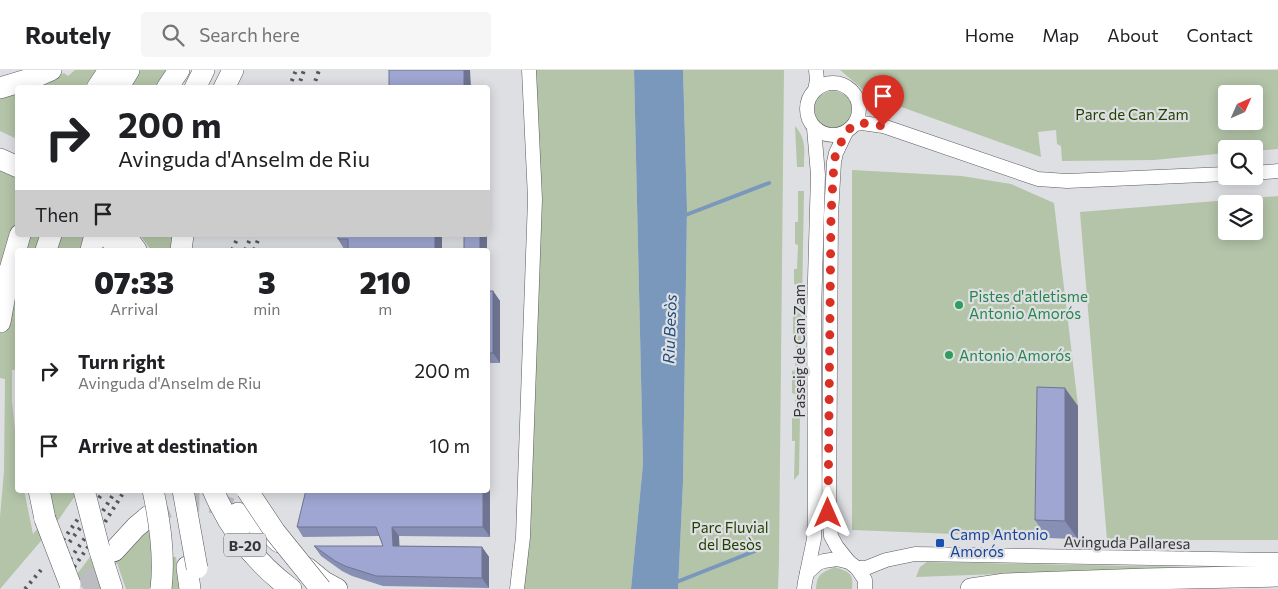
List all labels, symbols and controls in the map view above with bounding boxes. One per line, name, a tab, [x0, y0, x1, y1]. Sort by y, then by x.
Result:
search box	[141, 12, 491, 57]
text: Routely	[25, 20, 111, 49]
icon: search	[159, 21, 187, 49]
text: Search here	[199, 23, 300, 46]
text: Home	[965, 24, 1014, 46]
text: Map	[1042, 24, 1079, 46]
text: About	[1107, 24, 1159, 46]
text: Contact	[1187, 24, 1253, 46]
pin	[862, 75, 904, 126]
icon: arrive	[869, 82, 897, 110]
north arrow	[1218, 85, 1262, 130]
map controls	[1218, 85, 1263, 240]
text: 200 m	[118, 102, 221, 145]
icon: right	[35, 105, 100, 170]
park label: Parc de Can Zam	[1075, 105, 1189, 123]
button: search	[1218, 140, 1263, 185]
text: Avinguda d'Anselm de Riu	[118, 145, 370, 172]
button: layers	[1218, 195, 1263, 240]
icon: arrive	[89, 200, 117, 228]
text: Then	[35, 203, 79, 226]
text: 07:33	[94, 263, 174, 300]
text: 3	[258, 263, 276, 300]
text: 210	[360, 263, 411, 300]
street label: Passeig de Can Zam	[790, 284, 808, 418]
place label: Pistes d'atletisme Antonio Amorós	[969, 287, 1088, 322]
water label: Riu Besòs	[658, 294, 680, 364]
text: Arrival	[110, 299, 158, 318]
text: min	[253, 299, 280, 318]
text: m	[378, 299, 392, 318]
marker: Pistes d'atletisme Antonio Amorós	[953, 299, 965, 311]
place label: Antonio Amorós	[959, 346, 1071, 364]
marker: Antonio Amorós	[943, 349, 955, 361]
text: Turn right	[78, 350, 165, 373]
icon: right	[35, 357, 63, 385]
text: 200 m	[415, 359, 470, 382]
text: Avinguda d'Anselm de Riu	[78, 373, 261, 392]
icon: arrive	[35, 432, 63, 460]
text: Arrive at destination	[78, 434, 258, 457]
text: 10 m	[429, 434, 470, 457]
position arrow	[801, 486, 853, 538]
park label: Parc Fluvial del Besòs	[691, 518, 769, 553]
place label: Camp Antonio Amorós	[950, 525, 1048, 560]
street label: Avinguda Pallaresa	[1063, 532, 1191, 552]
road number: B-20	[224, 534, 266, 556]
marker: Camp Antonio Amorós	[934, 537, 946, 549]

